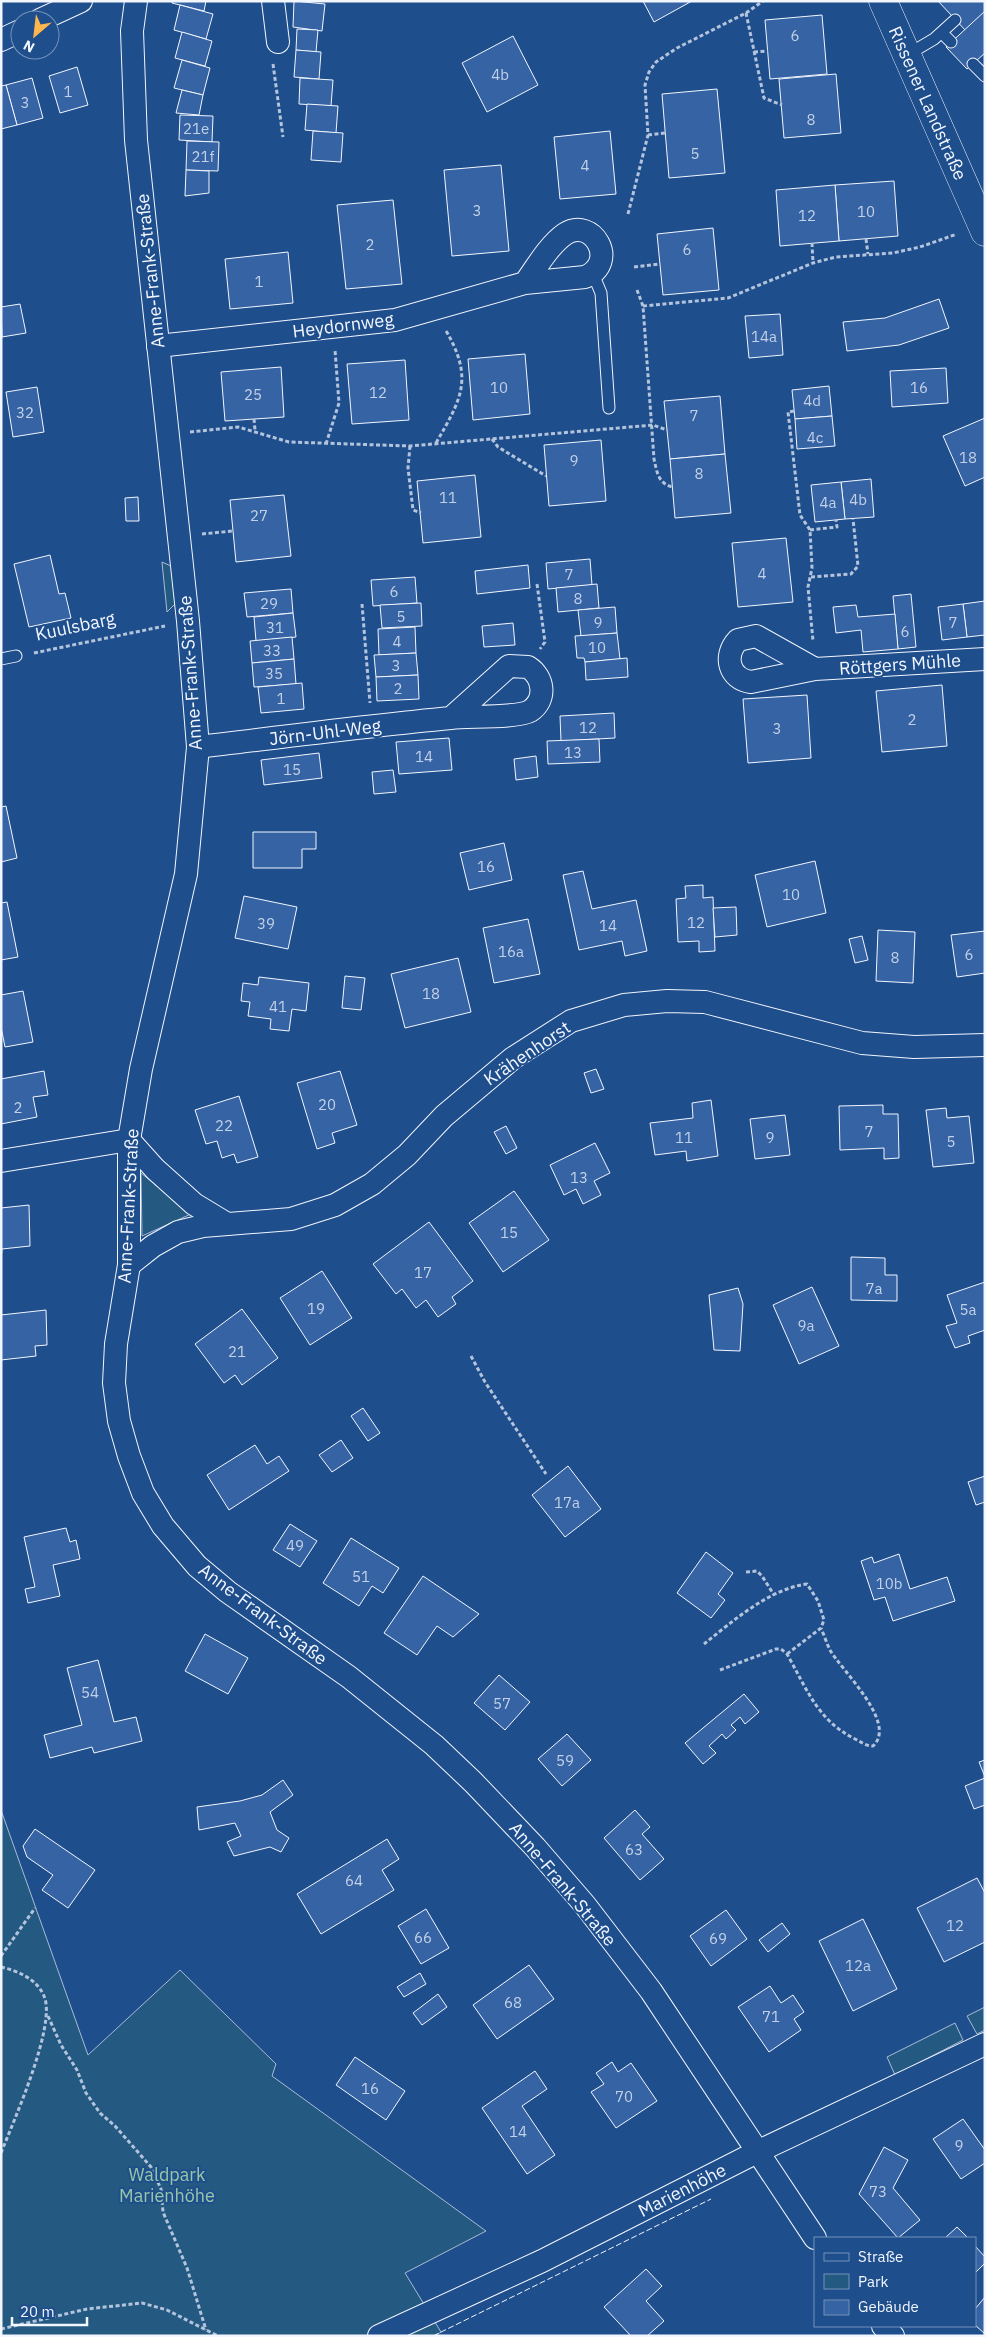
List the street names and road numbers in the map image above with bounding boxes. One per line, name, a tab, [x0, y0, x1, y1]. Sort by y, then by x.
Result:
street label: Rissener Landstraße	[884, 22, 972, 184]
street label: Anne-Frank-Straße	[130, 193, 170, 349]
street label: Heydornweg	[291, 307, 395, 343]
street label: Anne-Frank-Straße	[173, 595, 207, 751]
street label: Kuulsbarg	[33, 606, 118, 646]
street label: Röttgers Mühle	[838, 648, 962, 680]
street label: Jörn-Uhl-Weg	[268, 714, 383, 750]
street label: Krähenhorst	[479, 1016, 575, 1090]
street label: Anne-Frank-Straße	[112, 1128, 144, 1284]
street label: Anne-Frank-Straße	[194, 1558, 332, 1670]
street label: Anne-Frank-Straße	[504, 1817, 622, 1951]
street label: Marienhöhe	[634, 2158, 730, 2222]

